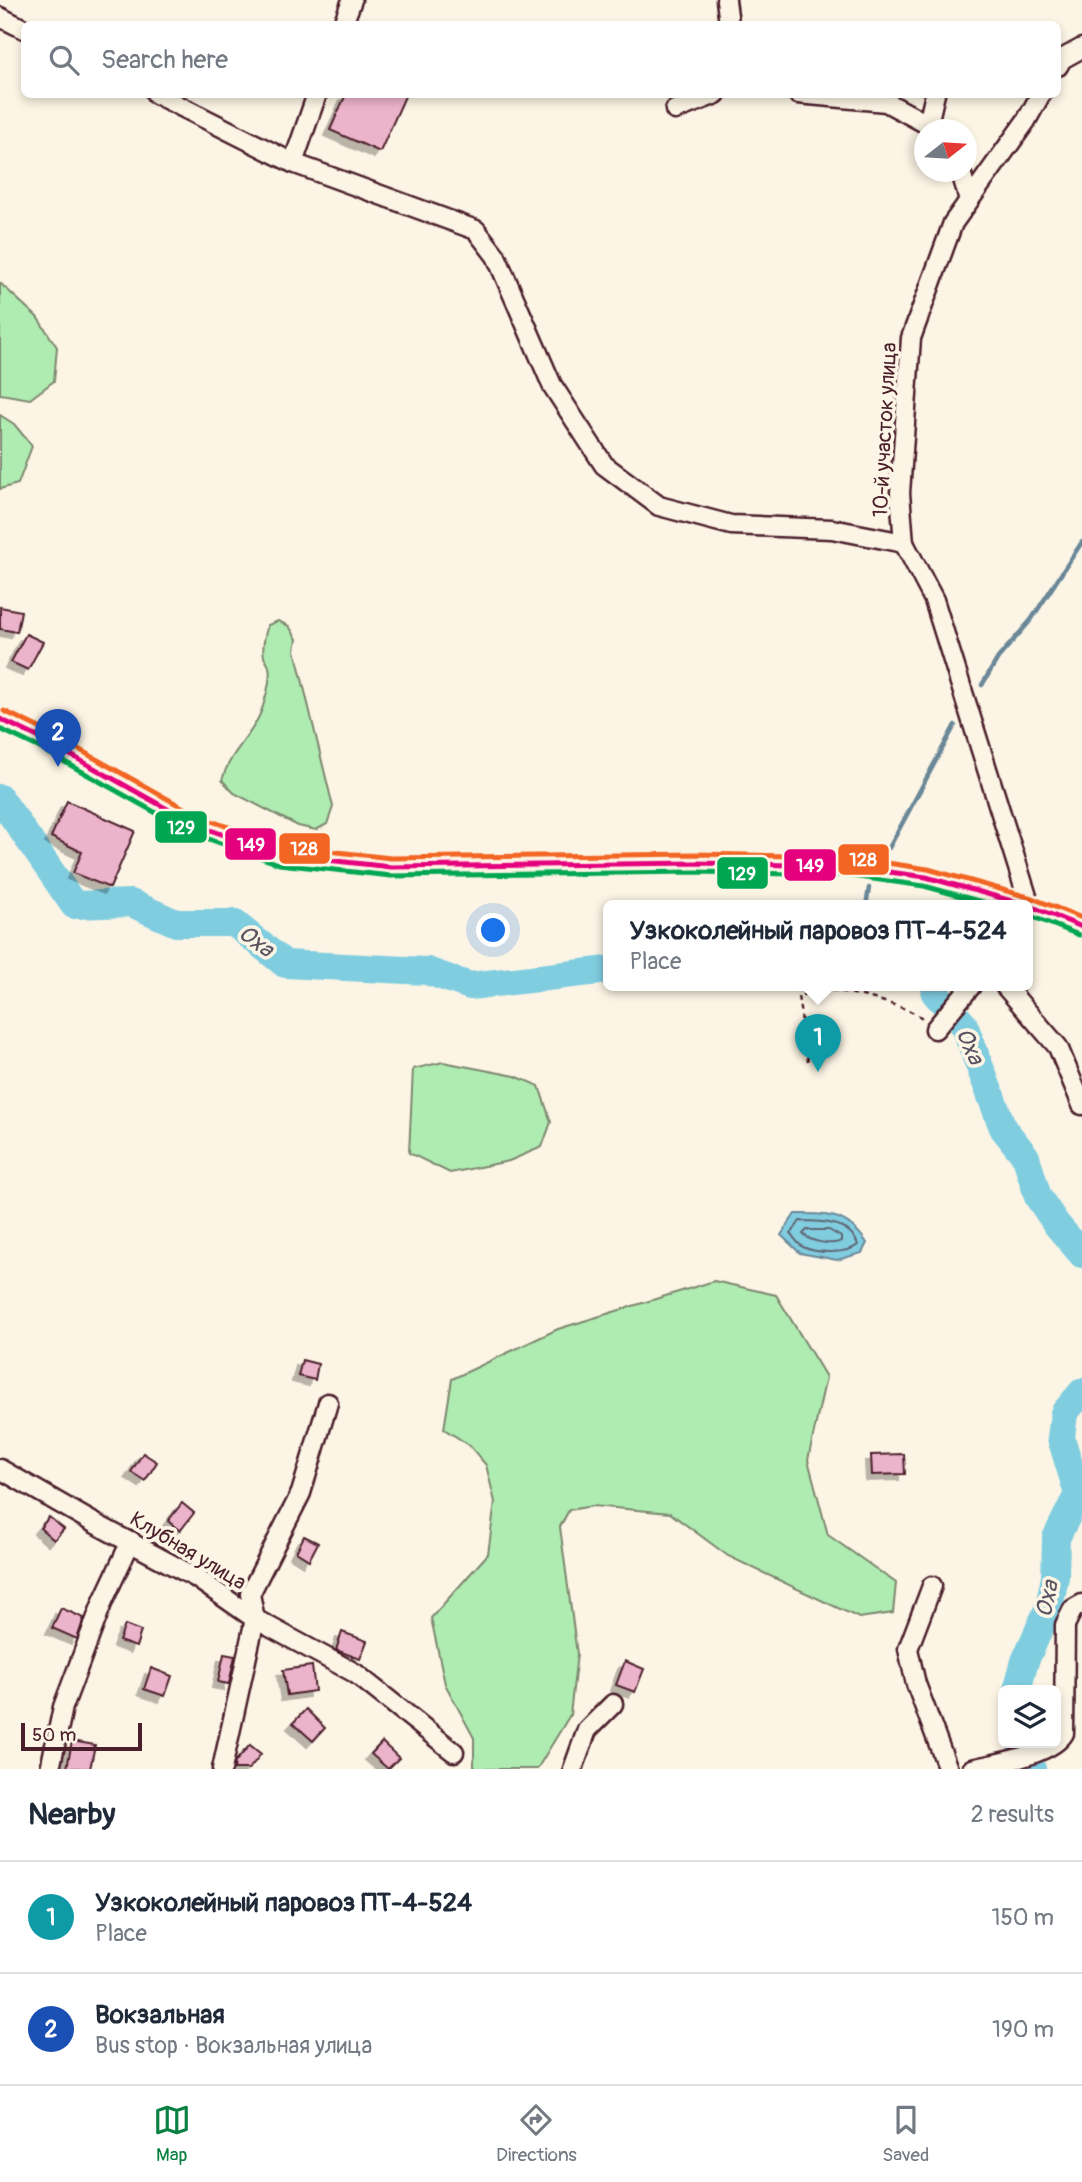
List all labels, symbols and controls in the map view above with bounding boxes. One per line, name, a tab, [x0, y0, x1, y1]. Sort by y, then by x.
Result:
search box	[21, 21, 1061, 98]
icon: search	[45, 41, 83, 79]
text: Search here	[101, 44, 228, 76]
north arrow	[914, 119, 977, 182]
street label: 10-й участок улица	[867, 342, 903, 518]
pin: 2	[35, 709, 81, 767]
line badge: 129	[154, 810, 208, 844]
text: 129	[167, 816, 195, 840]
line badge: 149	[224, 827, 277, 861]
line badge: 128	[278, 832, 331, 865]
text: 149	[237, 833, 265, 857]
text: 128	[290, 837, 318, 861]
line badge: 128	[837, 843, 890, 876]
line badge: 149	[783, 848, 837, 882]
text: 128	[849, 848, 877, 872]
text: 149	[796, 854, 824, 878]
line badge: 129	[716, 856, 769, 890]
text: 129	[728, 862, 756, 886]
popup	[603, 900, 1033, 991]
your location	[476, 913, 510, 947]
text: Узкоколейный паровоз ПТ-4-524	[629, 915, 1007, 947]
water label: Оха	[233, 918, 280, 964]
text: Place	[629, 947, 681, 976]
pin: 1	[795, 1014, 841, 1072]
water label: Оха	[949, 1023, 991, 1070]
street label: Клубная улица	[125, 1506, 251, 1596]
water label: Оха	[1029, 1577, 1065, 1620]
map controls	[998, 1685, 1061, 1748]
button: layers	[998, 1685, 1061, 1748]
scale bar	[21, 1720, 142, 1752]
text: 50 m	[32, 1723, 76, 1747]
text: Nearby	[28, 1796, 115, 1833]
text: 2 results	[971, 1800, 1054, 1829]
text: Узкоколейный паровоз ПТ-4-524	[95, 1887, 472, 1919]
text: 1	[47, 1903, 56, 1932]
text: 150 m	[991, 1903, 1054, 1932]
text: Place	[95, 1919, 147, 1948]
text: Вокзальная	[95, 1999, 225, 2031]
text: 2	[45, 2015, 57, 2044]
text: 190 m	[992, 2015, 1054, 2044]
text: Bus stop · Вокзальная улица	[95, 2031, 372, 2060]
tab: Map	[153, 2101, 191, 2167]
tab: Directions	[496, 2101, 577, 2167]
tab: Saved	[882, 2101, 929, 2167]

